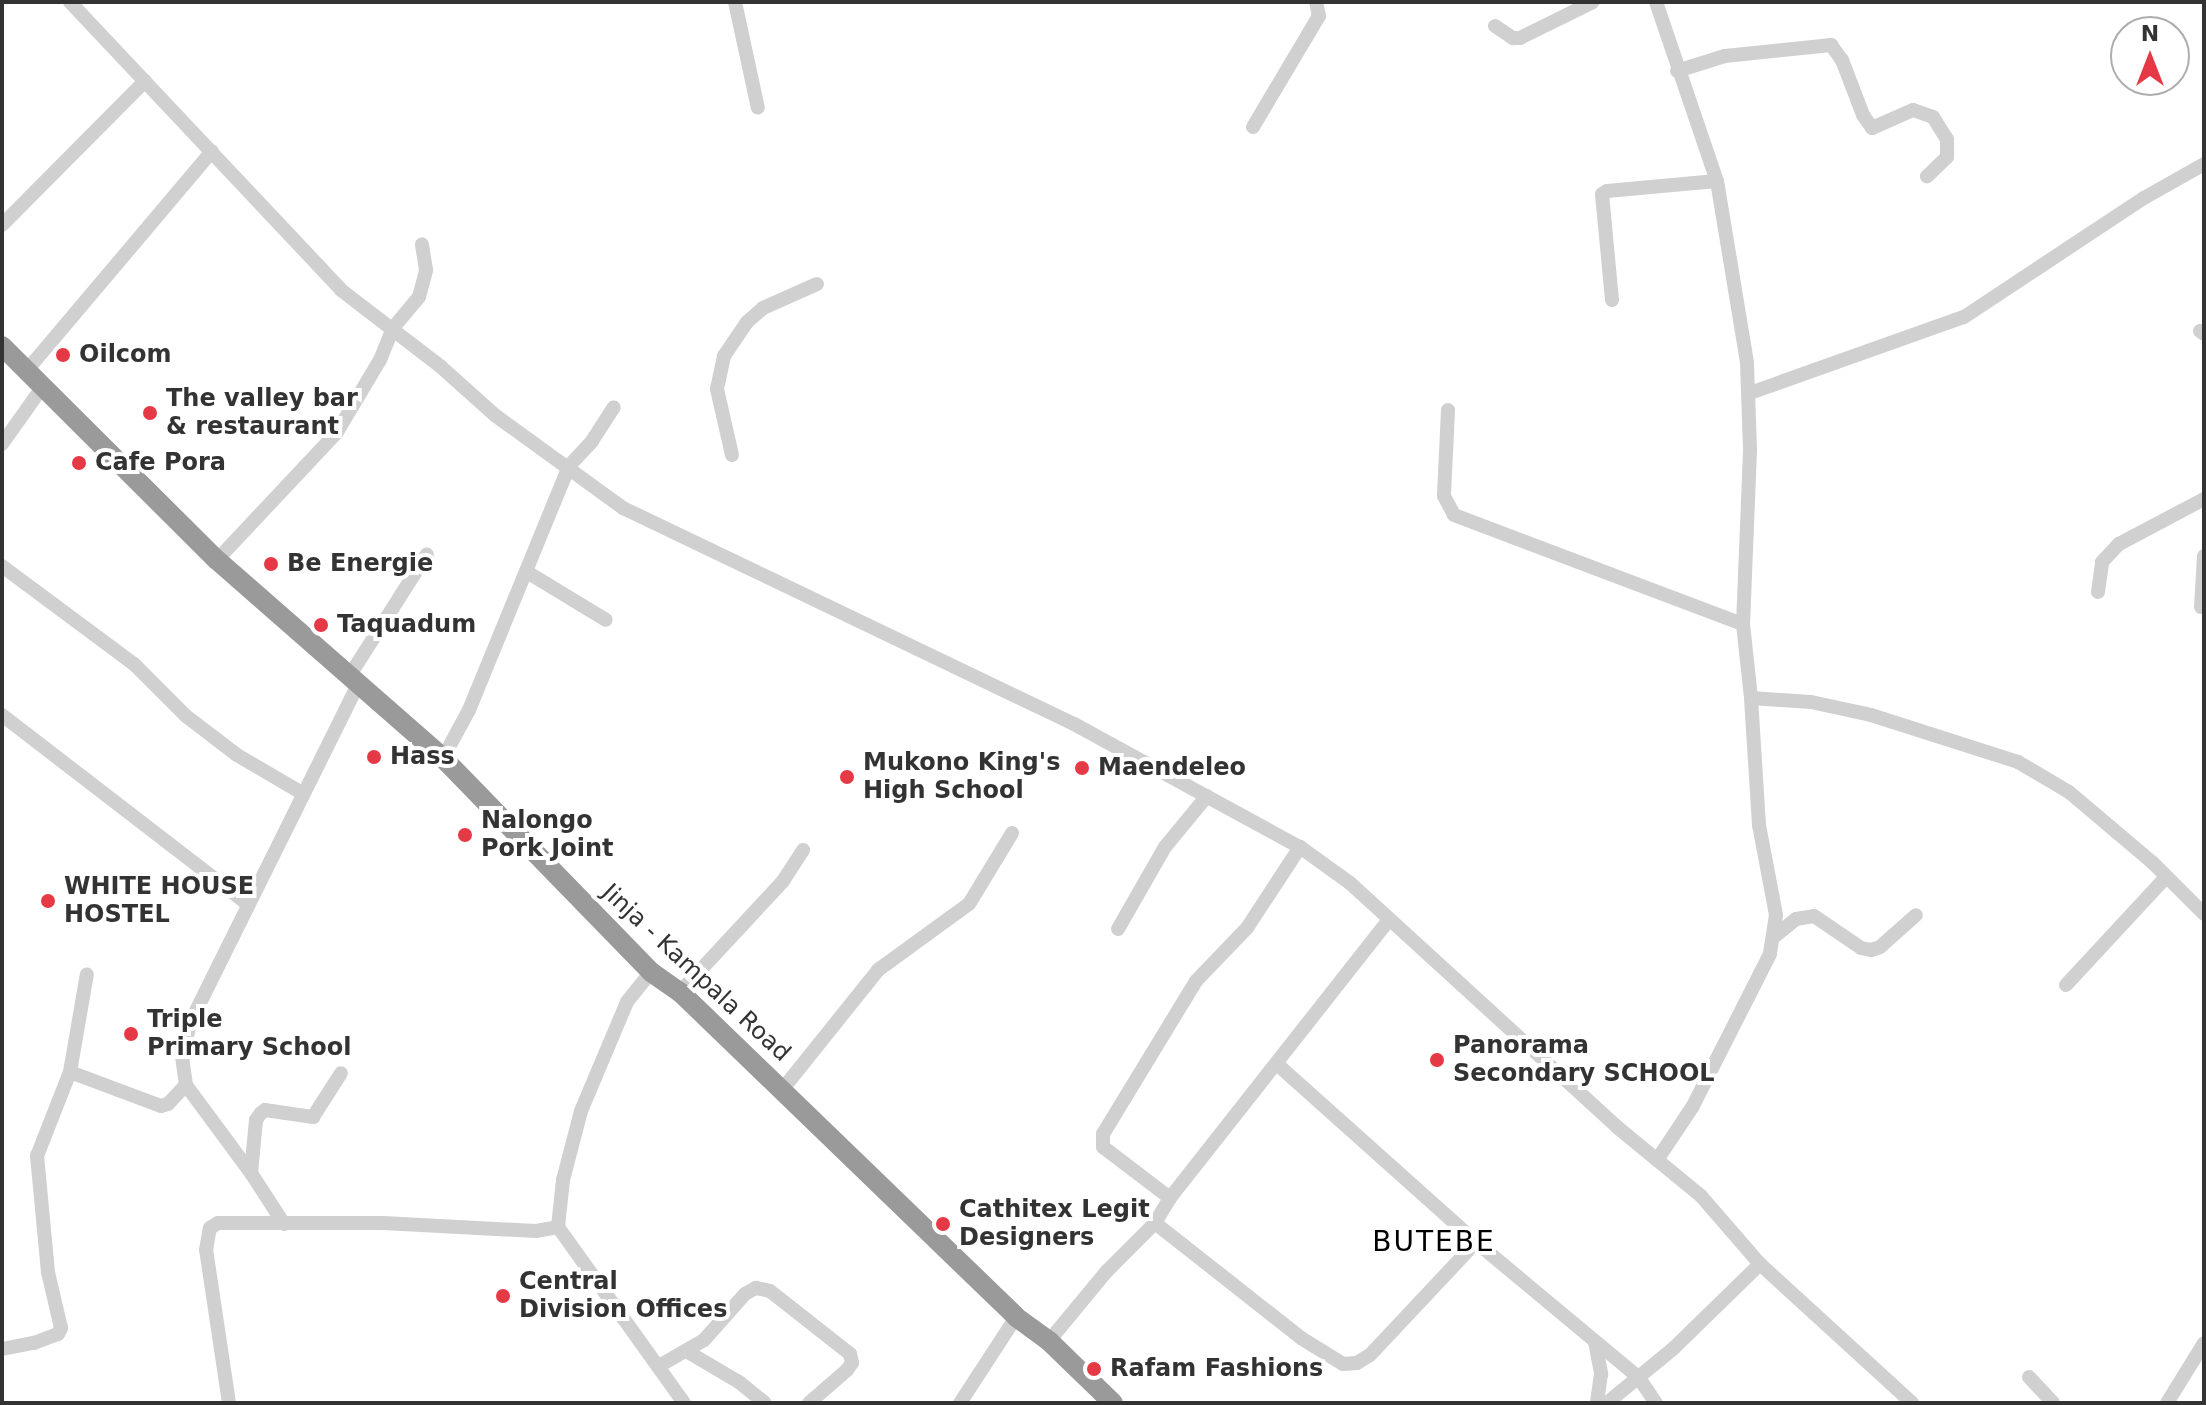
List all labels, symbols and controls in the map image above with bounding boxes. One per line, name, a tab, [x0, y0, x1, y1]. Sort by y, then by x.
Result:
north arrow	[2110, 16, 2190, 96]
text: N	[2141, 21, 2159, 46]
place label: Oilcom	[79, 341, 172, 369]
marker: Oilcom	[54, 346, 72, 364]
place label: The valley bar & restaurant	[166, 385, 358, 441]
marker: The valley bar & restaurant	[141, 404, 159, 422]
place label: Cafe Pora	[95, 449, 226, 477]
marker: Cafe Pora	[70, 454, 88, 472]
place label: Be Energie	[287, 550, 433, 578]
marker: Be Energie	[262, 555, 280, 573]
place label: Taquadum	[337, 611, 476, 639]
marker: Taquadum	[312, 616, 330, 634]
place label: Hass	[390, 743, 455, 771]
marker: Hass	[365, 748, 383, 766]
place label: Mukono King's High School	[863, 749, 1060, 805]
place label: Maendeleo	[1098, 754, 1246, 782]
marker: Maendeleo	[1073, 759, 1091, 777]
marker: Mukono King's High School	[838, 768, 856, 786]
place label: Nalongo Pork Joint	[481, 807, 613, 863]
marker: Nalongo Pork Joint	[456, 826, 474, 844]
place label: WHITE HOUSE HOSTEL	[64, 873, 254, 929]
street label: Jinja - Kampala Road	[596, 878, 796, 1068]
marker: WHITE HOUSE HOSTEL	[39, 892, 57, 910]
place label: Triple Primary School	[147, 1006, 351, 1062]
marker: Triple Primary School	[122, 1025, 140, 1043]
place label: Panorama Secondary SCHOOL	[1453, 1032, 1715, 1088]
marker: Panorama Secondary SCHOOL	[1428, 1051, 1446, 1069]
place label: Cathitex Legit Designers	[959, 1196, 1150, 1252]
marker: Cathitex Legit Designers	[934, 1215, 952, 1233]
district label: BUTEBE	[1372, 1225, 1496, 1259]
place label: Central Division Offices	[519, 1268, 727, 1324]
marker: Central Division Offices	[494, 1287, 512, 1305]
place label: Rafam Fashions	[1110, 1355, 1323, 1383]
marker: Rafam Fashions	[1085, 1360, 1103, 1378]

